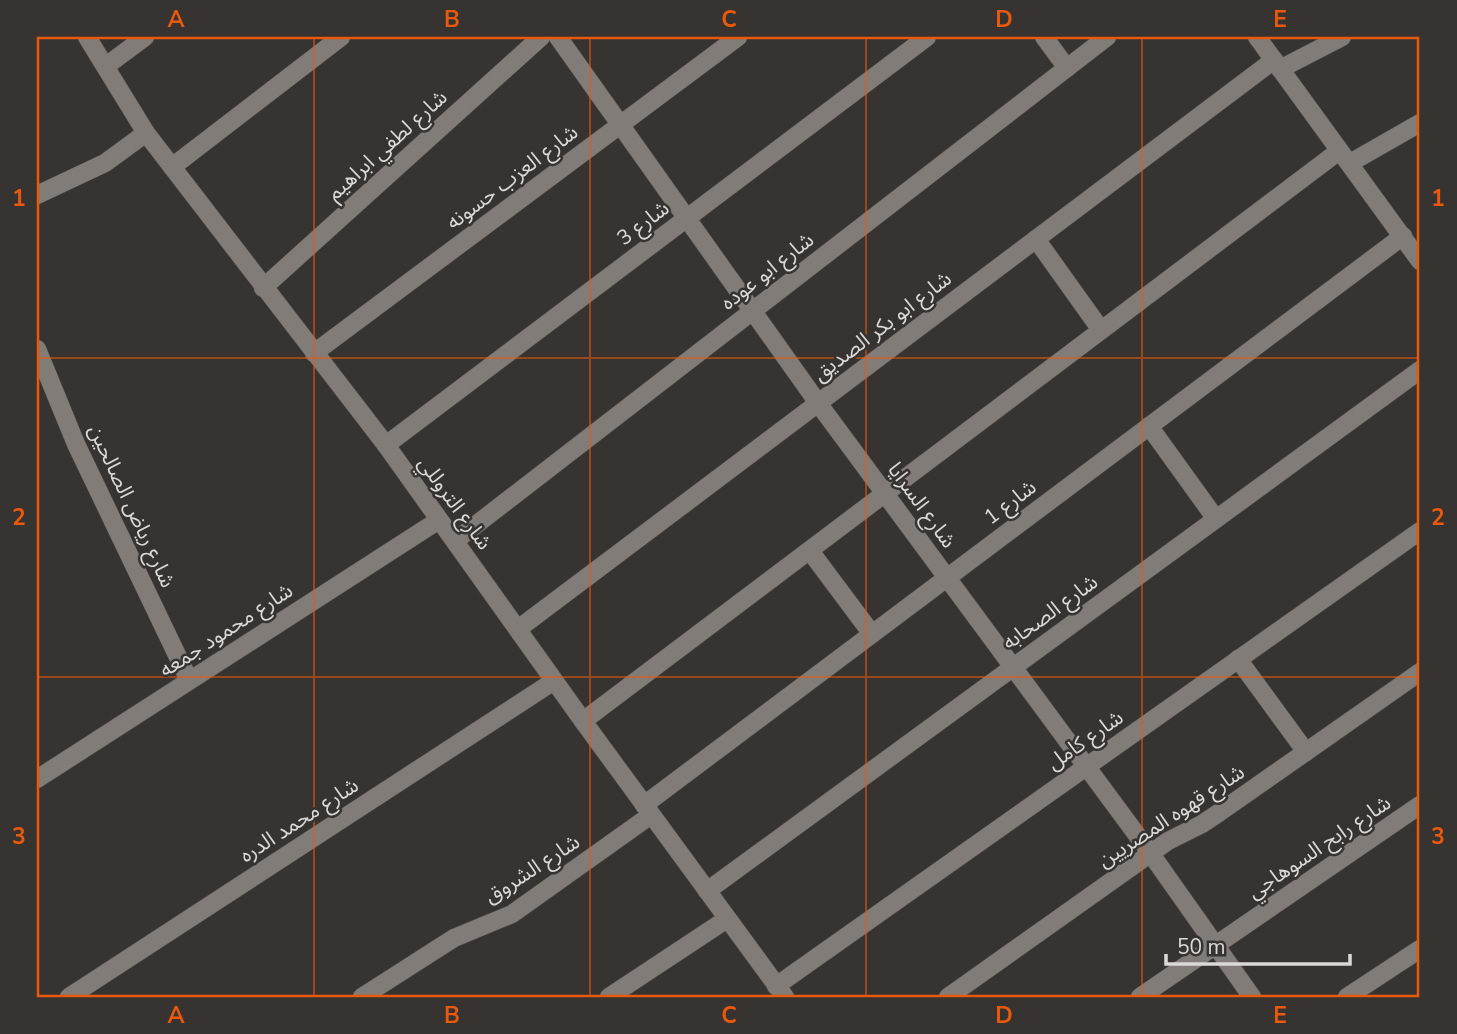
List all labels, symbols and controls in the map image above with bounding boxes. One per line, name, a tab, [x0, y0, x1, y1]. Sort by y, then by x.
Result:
text: A	[167, 4, 185, 35]
text: B	[444, 4, 460, 35]
text: C	[721, 4, 737, 35]
text: D	[995, 4, 1013, 35]
text: E	[1273, 4, 1287, 35]
street label: شارع لطفي ابراهيم	[321, 83, 455, 208]
street label: شارع العزب حسونه	[440, 118, 584, 237]
text: 1	[12, 183, 26, 214]
text: 1	[1431, 183, 1445, 214]
street label: شارع 3	[611, 194, 676, 253]
street label: شارع ابو عوده	[715, 226, 820, 317]
street label: شارع ابو بكر الصديق	[807, 265, 958, 388]
street label: شارع رياض الصالحين	[81, 420, 182, 593]
street label: شارع التروللي	[410, 450, 499, 557]
street label: شارع السرايا	[881, 456, 963, 554]
street label: شارع 1	[978, 473, 1043, 532]
text: 2	[12, 502, 26, 533]
text: 2	[1431, 502, 1445, 533]
street label: شارع الصحابه	[996, 568, 1104, 657]
street label: شارع محمود جمعه	[154, 576, 299, 684]
street label: شارع كامل	[1041, 703, 1129, 777]
street label: شارع قهوه المصريين	[1092, 758, 1250, 875]
street label: شارع محمد الدره	[234, 771, 364, 870]
street label: شارع رابح السوهاجي	[1242, 789, 1397, 907]
text: 3	[12, 821, 26, 852]
text: 3	[1431, 821, 1445, 852]
street label: شارع الشروق	[479, 828, 586, 911]
scale bar	[1166, 922, 1350, 966]
text: 50 m	[1177, 933, 1226, 961]
text: A	[167, 1000, 185, 1031]
text: B	[444, 1000, 460, 1031]
text: C	[721, 1000, 737, 1031]
text: D	[995, 1000, 1013, 1031]
text: E	[1273, 1000, 1287, 1031]

